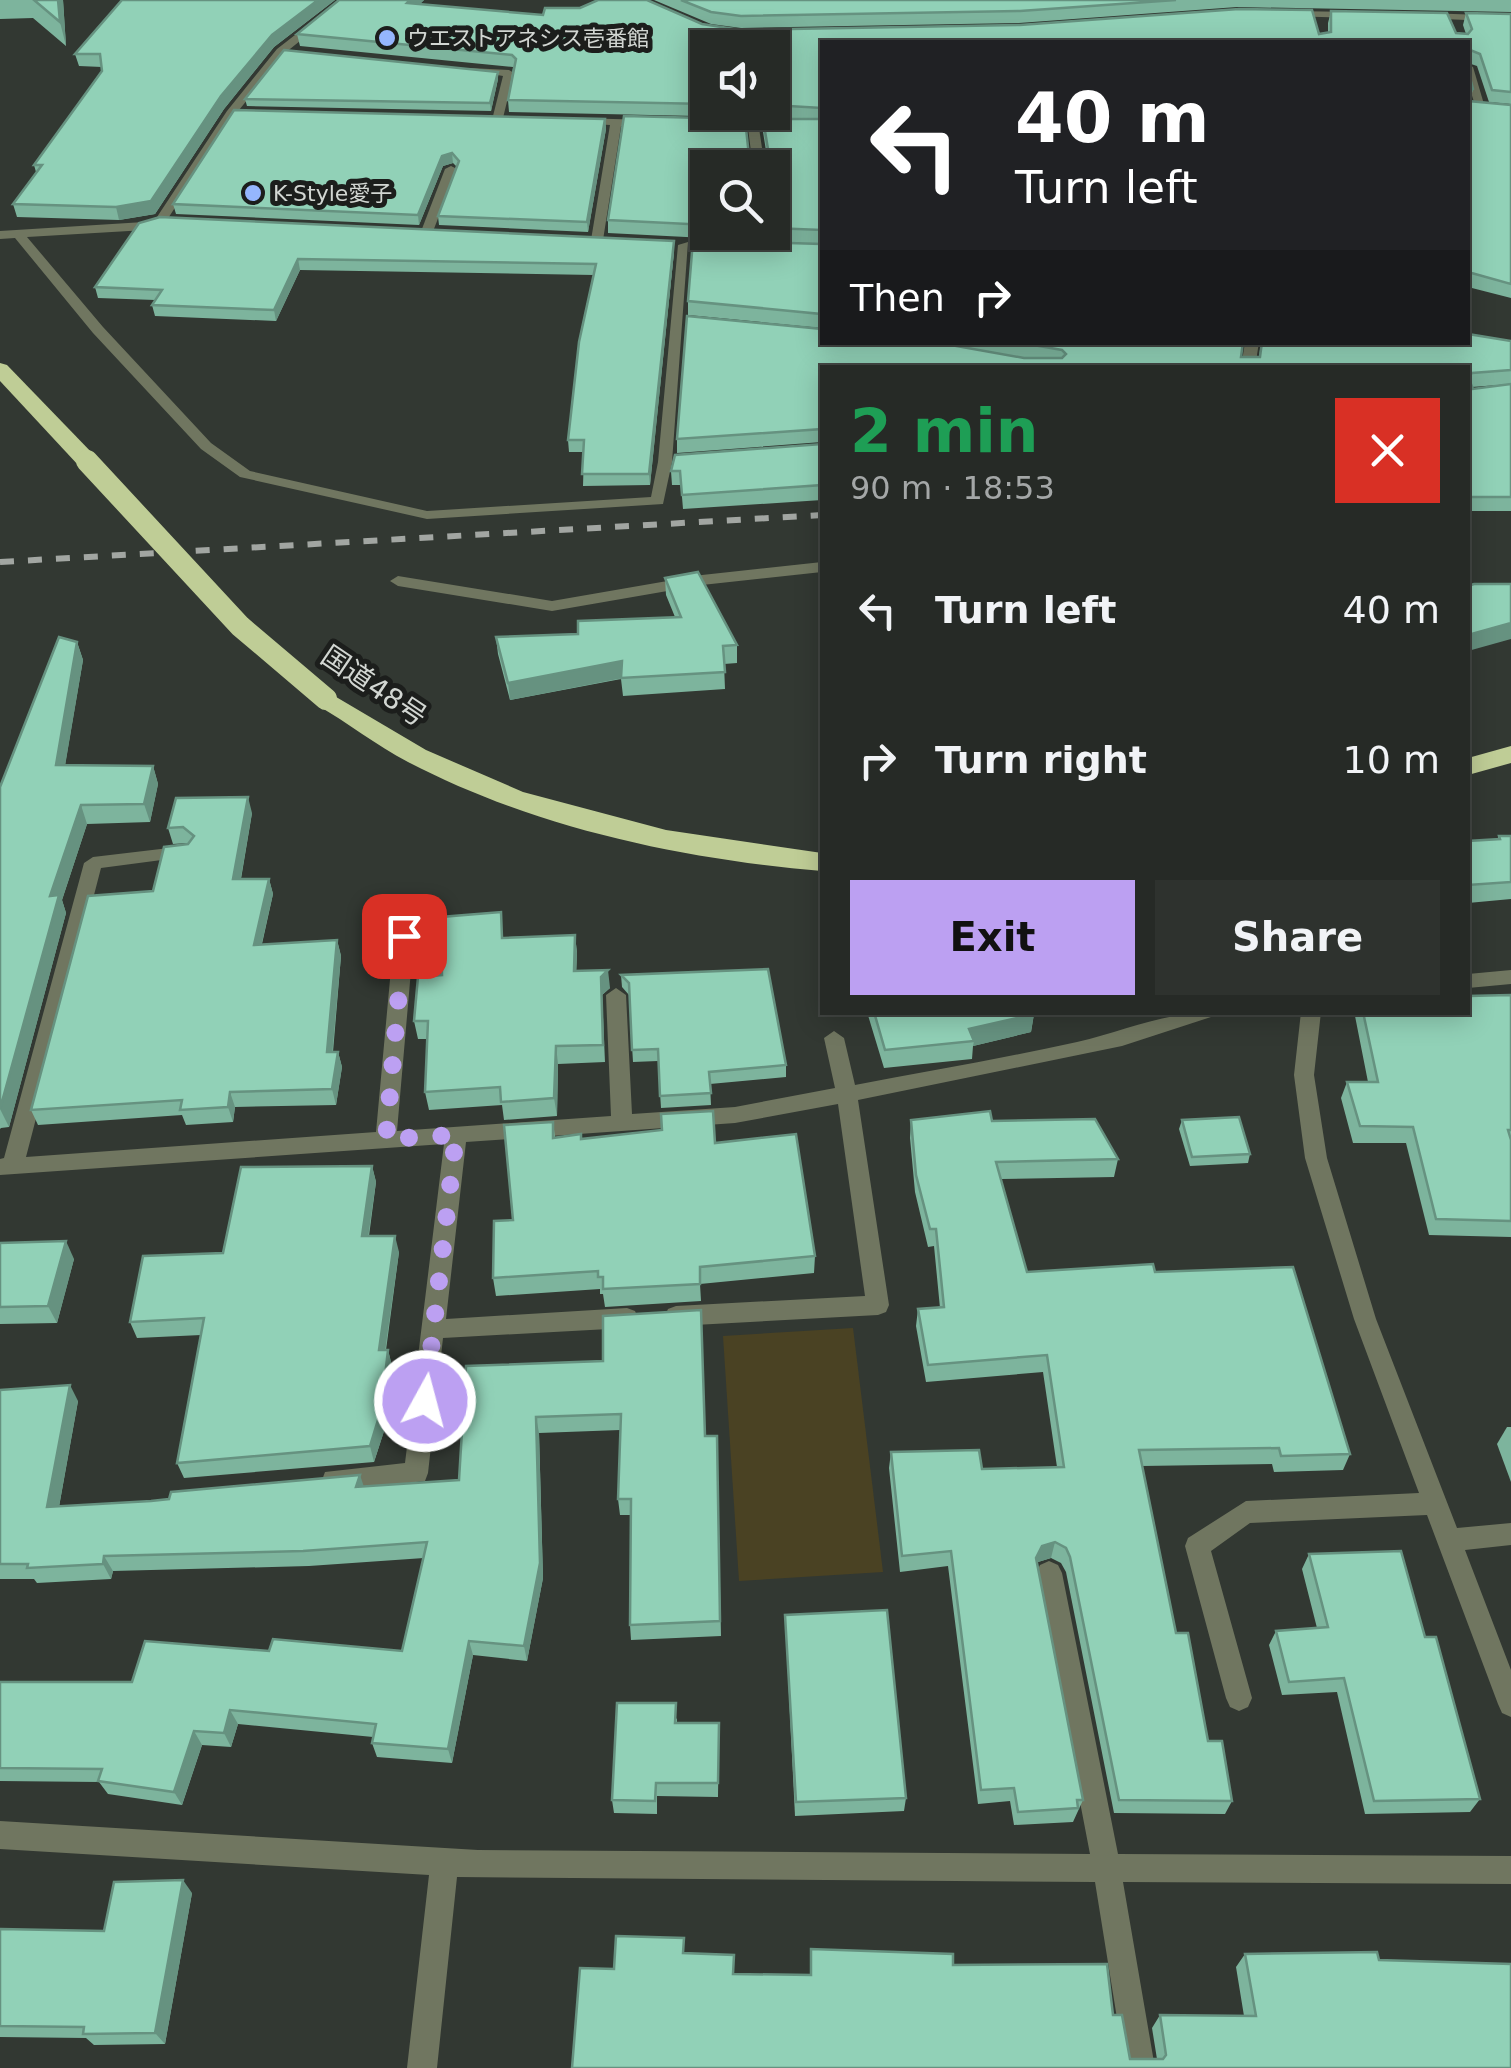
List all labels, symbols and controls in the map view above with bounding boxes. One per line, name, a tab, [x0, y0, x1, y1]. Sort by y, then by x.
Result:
place label: ウエストアネシス壱番館	[407, 26, 649, 51]
marker: ウエストアネシス壱番館	[376, 27, 398, 49]
map controls	[690, 30, 790, 250]
button: sound	[690, 30, 790, 130]
text: 40 m	[1015, 77, 1210, 159]
icon: left	[850, 80, 980, 210]
button: search	[690, 150, 790, 250]
text: Turn left	[1015, 161, 1198, 214]
place label: K-Style愛子	[273, 181, 392, 206]
marker: K-Style愛子	[242, 182, 264, 204]
icon: right	[965, 270, 1020, 325]
text: Then	[850, 276, 945, 320]
text: 2 min	[850, 396, 1038, 466]
button: close	[1335, 398, 1440, 503]
text: 90 m · 18:53	[850, 469, 1055, 507]
icon: left	[850, 583, 905, 638]
text: Turn left	[935, 588, 1116, 632]
text: 40 m	[1343, 588, 1440, 632]
street label: 国道48号	[315, 639, 433, 733]
icon: right	[850, 733, 905, 788]
text: Turn right	[935, 738, 1147, 782]
text: 10 m	[1343, 738, 1440, 782]
button: Exit	[850, 880, 1135, 995]
button: Share	[1155, 880, 1440, 995]
pin	[362, 894, 447, 979]
icon: arrive	[377, 909, 432, 964]
position arrow	[373, 1349, 477, 1453]

